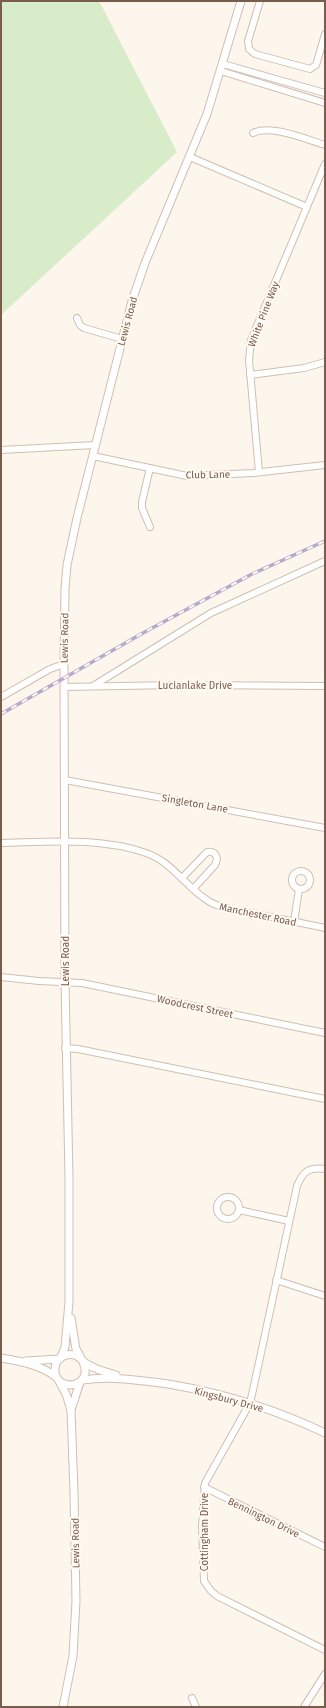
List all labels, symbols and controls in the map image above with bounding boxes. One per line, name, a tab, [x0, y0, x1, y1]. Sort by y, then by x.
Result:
street label: White Pine Way	[246, 280, 282, 349]
street label: Lewis Road	[116, 295, 140, 347]
street label: Club Lane	[186, 469, 230, 481]
street label: Lewis Road	[59, 613, 71, 663]
street label: Lucianlake Drive	[158, 680, 232, 692]
street label: Singleton Lane	[161, 792, 229, 816]
street label: Manchester Road	[218, 901, 297, 929]
street label: Lewis Road	[60, 936, 72, 986]
street label: Woodcrest Street	[156, 993, 234, 1021]
street label: Kingsbury Drive	[193, 1385, 265, 1415]
street label: Cottingham Drive	[199, 1493, 211, 1571]
street label: Bennington Drive	[226, 1495, 301, 1540]
street label: Lewis Road	[70, 1518, 82, 1568]

